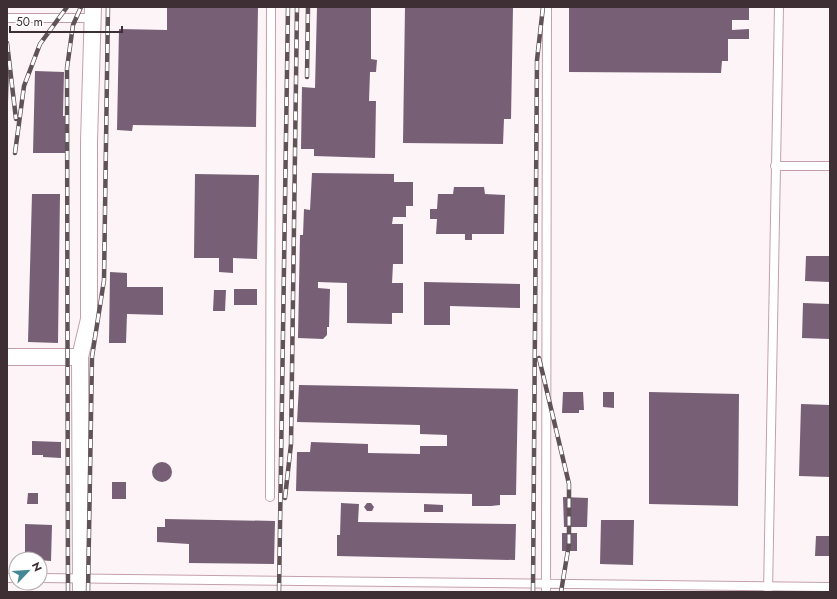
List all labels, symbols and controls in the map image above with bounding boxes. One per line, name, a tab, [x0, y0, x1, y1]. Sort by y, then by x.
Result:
scale bar	[10, 8, 122, 34]
text: 50 m	[16, 13, 43, 31]
north arrow	[8, 551, 48, 591]
text: N	[28, 559, 46, 574]

